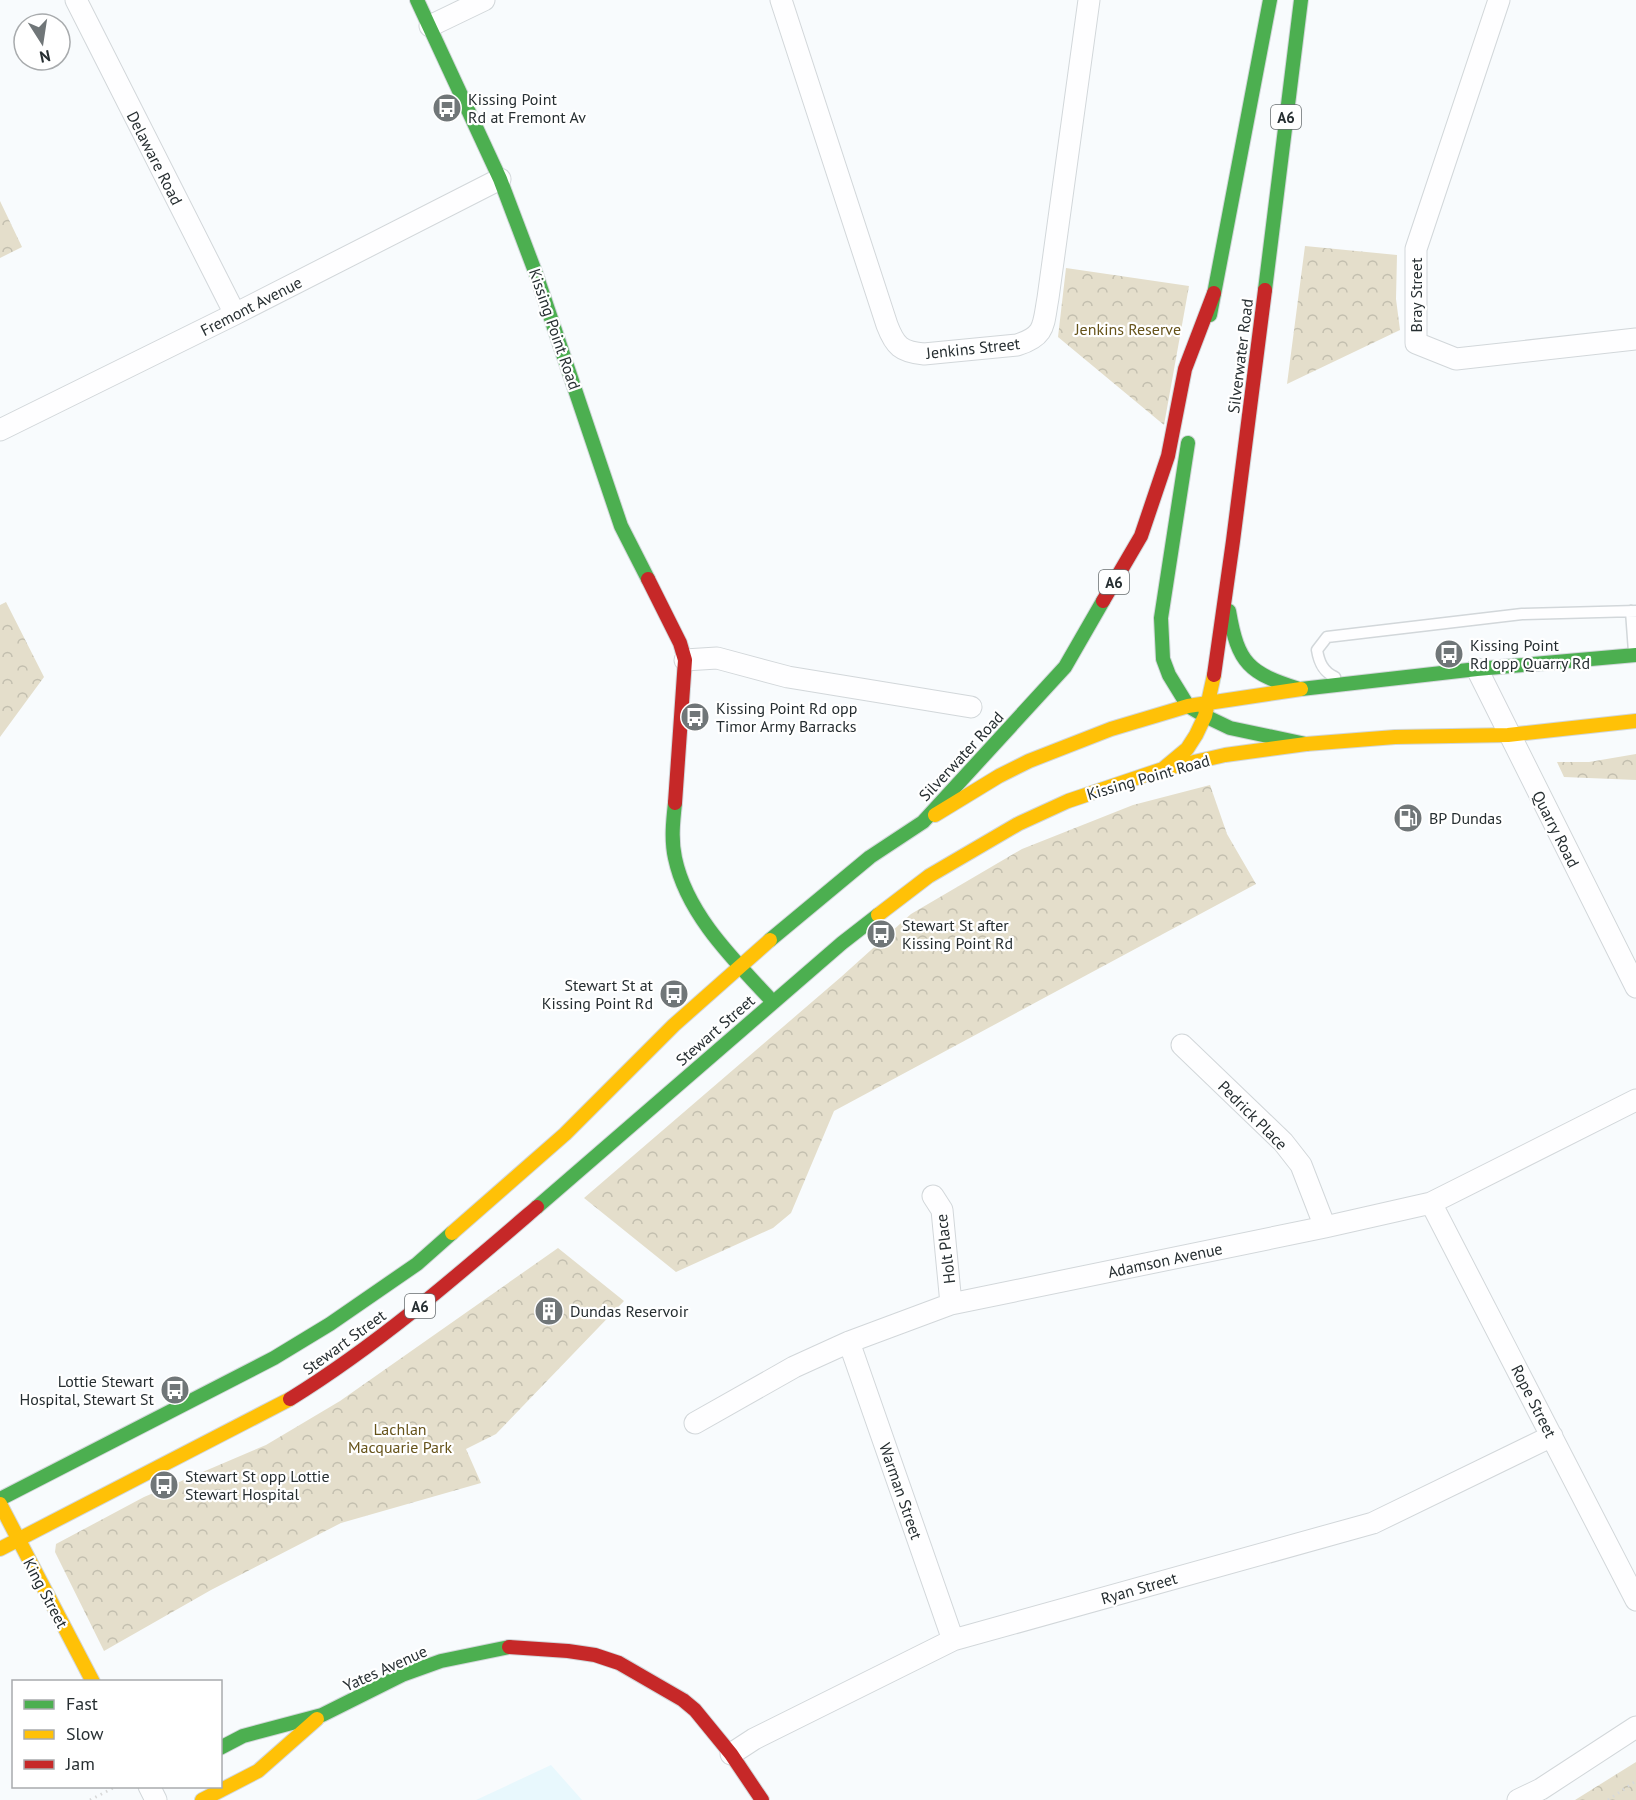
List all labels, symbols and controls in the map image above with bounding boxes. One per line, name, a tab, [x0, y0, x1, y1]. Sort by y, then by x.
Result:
north arrow	[12, 12, 72, 72]
text: N	[38, 46, 52, 68]
place label: Kissing Point Rd at Fremont Av	[468, 89, 586, 127]
bus stop icon: Kissing Point Rd at Fremont Av	[431, 92, 463, 124]
road number: A6	[1271, 105, 1301, 129]
street label: Delaware Road	[123, 108, 187, 208]
street label: Bray Street	[1406, 257, 1426, 332]
street label: Kissing Point Road	[525, 266, 585, 392]
street label: Fremont Avenue	[197, 272, 305, 340]
street label: Silverwater Road	[1223, 298, 1257, 414]
park label: Jenkins Reserve	[1074, 319, 1181, 339]
street label: Jenkins Street	[924, 333, 1021, 363]
road number: A6	[1099, 570, 1129, 594]
place label: Kissing Point Rd opp Quarry Rd	[1470, 635, 1590, 673]
bus stop icon: Kissing Point Rd opp Quarry Rd	[1433, 638, 1465, 670]
place label: Kissing Point Rd opp Timor Army Barracks	[716, 698, 857, 736]
bus stop icon: Kissing Point Rd opp Timor Army Barracks	[679, 701, 711, 733]
street label: Silverwater Road	[914, 707, 1008, 805]
street label: Kissing Point Road	[1084, 750, 1212, 804]
street label: Quarry Road	[1528, 787, 1584, 871]
fuel station icon: BP Dundas	[1392, 802, 1424, 834]
place label: BP Dundas	[1429, 808, 1502, 828]
place label: Stewart St after Kissing Point Rd	[902, 915, 1013, 953]
bus stop icon: Stewart St after Kissing Point Rd	[865, 918, 897, 950]
place label: Stewart St at Kissing Point Rd	[542, 975, 654, 1013]
bus stop icon: Stewart St at Kissing Point Rd	[658, 978, 690, 1010]
street label: Stewart Street	[672, 990, 759, 1070]
street label: Pedrick Place	[1214, 1076, 1292, 1154]
street label: Holt Place	[931, 1213, 959, 1285]
street label: Adamson Avenue	[1106, 1238, 1224, 1282]
road number: A6	[405, 1294, 435, 1318]
building icon: Dundas Reservoir	[533, 1295, 565, 1327]
place label: Dundas Reservoir	[570, 1301, 689, 1321]
street label: Stewart Street	[299, 1305, 390, 1379]
street label: Rope Street	[1507, 1361, 1561, 1441]
place label: Lottie Stewart Hospital, Stewart St	[19, 1371, 155, 1409]
bus stop icon: Lottie Stewart Hospital, Stewart St	[159, 1374, 191, 1406]
park label: Lachlan Macquarie Park	[348, 1419, 452, 1457]
street label: Warman Street	[875, 1440, 927, 1542]
place label: Stewart St opp Lottie Stewart Hospital	[185, 1466, 330, 1504]
bus stop icon: Stewart St opp Lottie Stewart Hospital	[148, 1469, 180, 1501]
street label: King Street	[19, 1555, 73, 1632]
street label: Ryan Street	[1099, 1567, 1180, 1608]
street label: Yates Avenue	[340, 1641, 430, 1695]
legend	[12, 1680, 222, 1788]
text: Fast	[66, 1692, 98, 1715]
text: Slow	[66, 1722, 104, 1745]
text: Jam	[65, 1752, 95, 1775]

